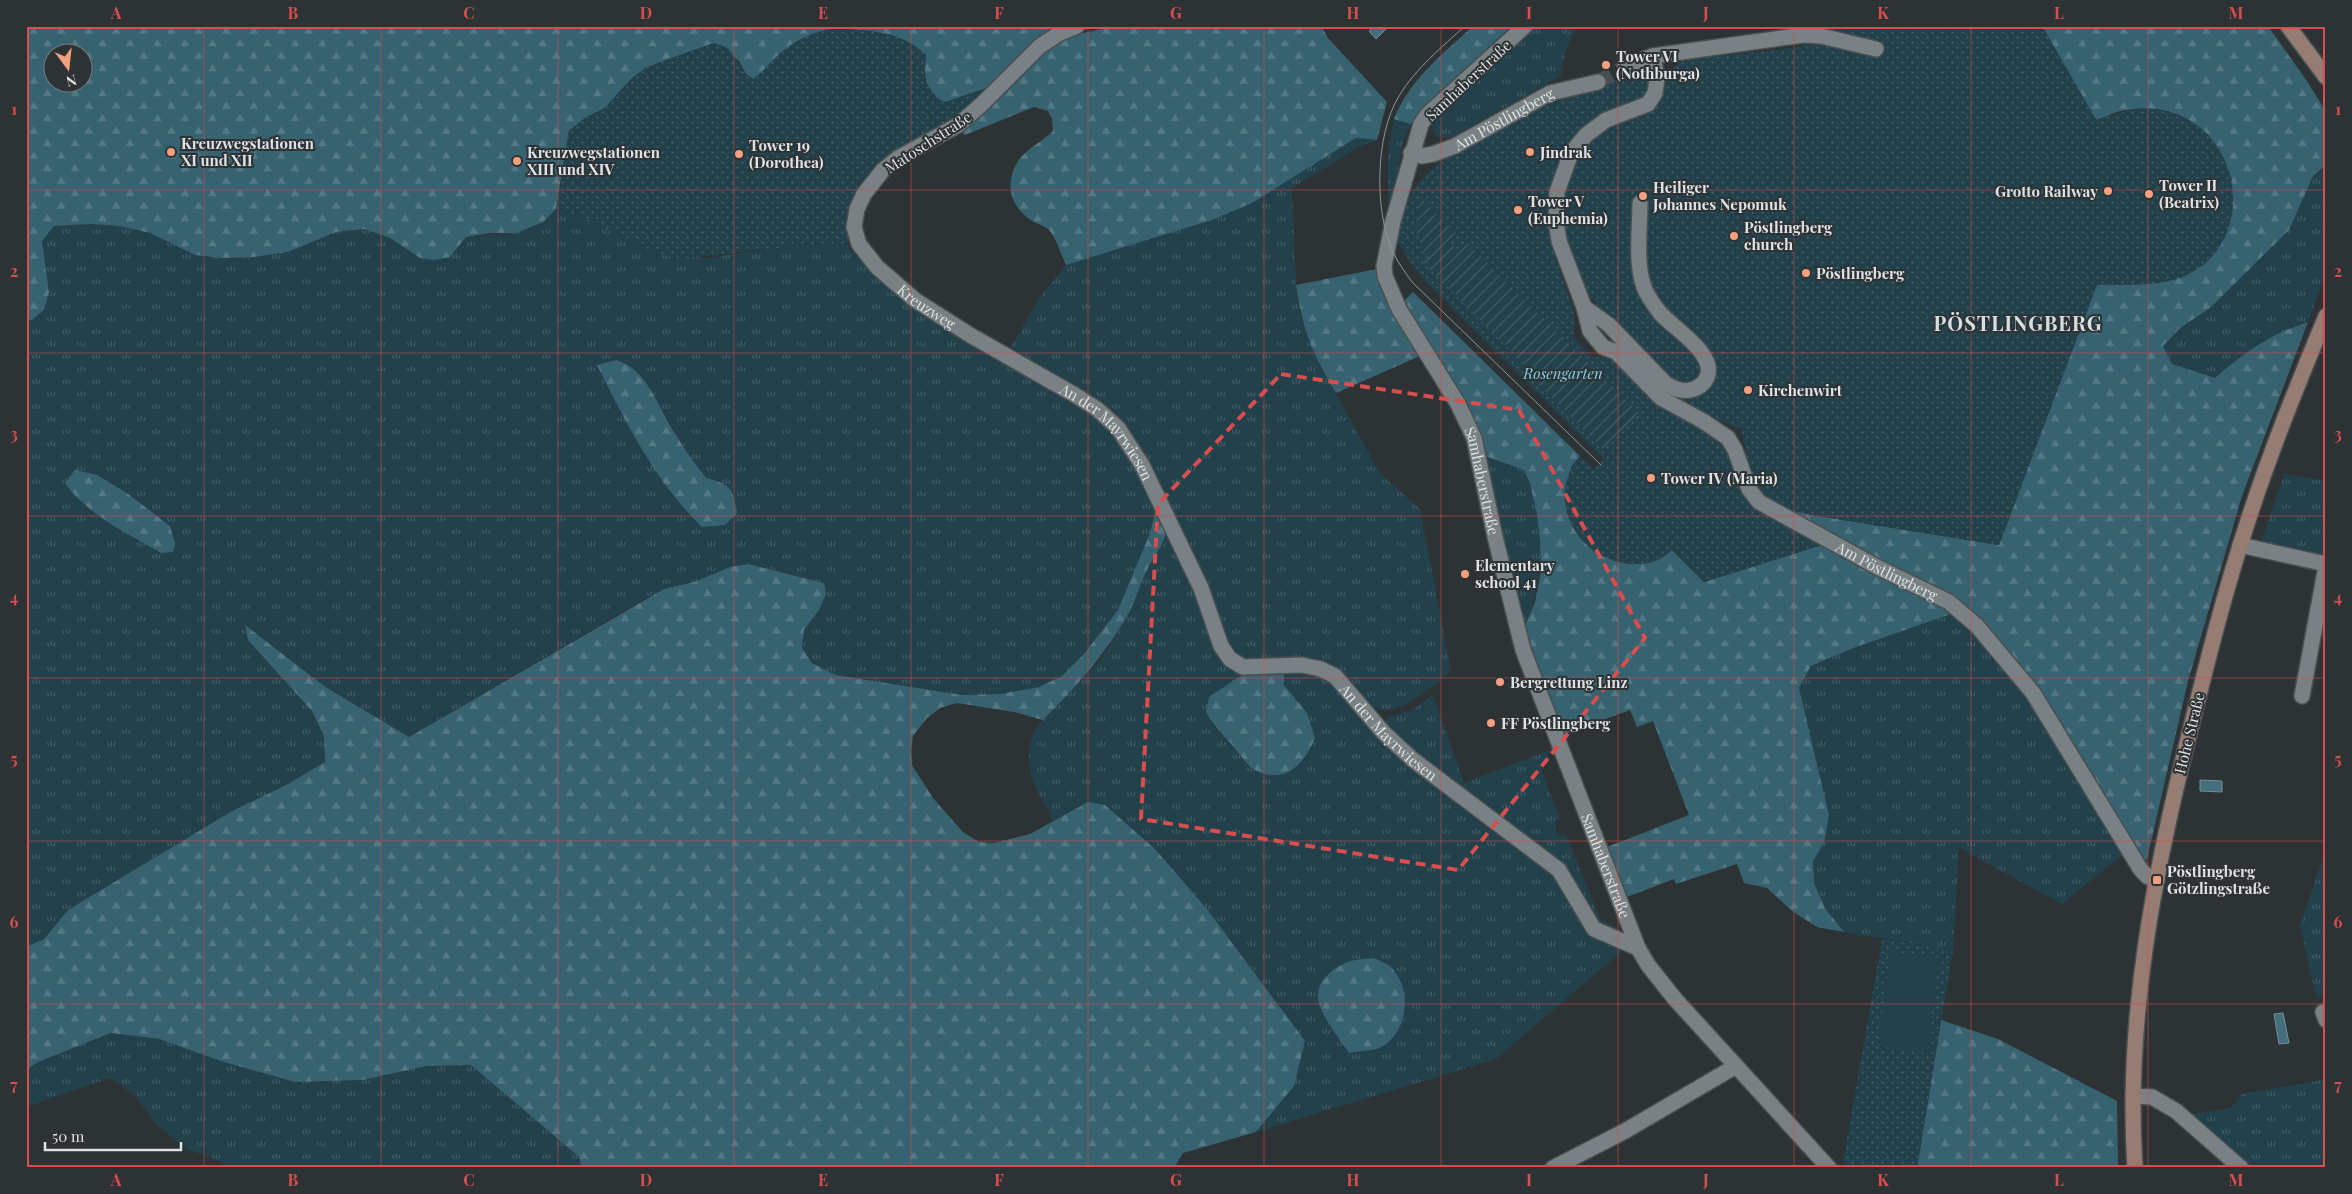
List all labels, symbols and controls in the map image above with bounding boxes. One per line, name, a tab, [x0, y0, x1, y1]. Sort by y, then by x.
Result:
text: A	[110, 2, 122, 23]
text: B	[288, 2, 299, 23]
text: C	[463, 2, 475, 23]
text: D	[640, 2, 652, 23]
text: E	[818, 2, 828, 23]
text: F	[994, 2, 1004, 23]
text: G	[1170, 2, 1182, 23]
text: H	[1347, 2, 1360, 23]
text: I	[1526, 2, 1532, 23]
text: J	[1702, 2, 1709, 23]
text: K	[1877, 2, 1889, 23]
text: L	[2054, 2, 2064, 23]
text: M	[2229, 2, 2244, 23]
street label: Samhaberstraße	[1421, 35, 1515, 125]
north arrow	[42, 42, 92, 92]
place label: Tower VI (Nothburga)	[1616, 46, 1700, 83]
marker: Tower VI (Nothburga)	[1600, 59, 1612, 71]
text: N	[64, 71, 79, 92]
street label: Am Pöstlingberg	[1449, 83, 1558, 155]
text: 1	[11, 98, 17, 119]
text: 1	[2335, 98, 2341, 119]
street label: Matoschstraße	[881, 107, 975, 177]
place label: Kreuzwegstationen XI und XII	[181, 133, 315, 170]
place label: Tower 19 (Dorothea)	[749, 135, 824, 172]
place label: Kreuzwegstationen XIII und XIV	[527, 142, 661, 179]
place label: Jindrak	[1539, 142, 1592, 162]
marker: Kreuzwegstationen XI und XII	[165, 146, 177, 158]
marker: Jindrak	[1524, 146, 1536, 158]
marker: Tower 19 (Dorothea)	[733, 148, 745, 160]
marker: Kreuzwegstationen XIII und XIV	[511, 155, 523, 167]
place label: Tower II (Beatrix)	[2159, 175, 2219, 212]
place label: Heiliger Johannes Nepomuk	[1652, 177, 1787, 214]
place label: Grotto Railway	[1995, 181, 2098, 201]
marker: Grotto Railway	[2102, 185, 2114, 197]
marker: Tower II (Beatrix)	[2143, 188, 2155, 200]
marker: Heiliger Johannes Nepomuk	[1637, 190, 1649, 202]
place label: Tower V (Euphemia)	[1528, 191, 1608, 228]
marker: Tower V (Euphemia)	[1512, 204, 1524, 216]
place label: Pöstlingberg church	[1744, 217, 1833, 254]
marker: Pöstlingberg church	[1728, 230, 1740, 242]
text: 2	[10, 260, 18, 281]
text: 2	[2334, 260, 2342, 281]
place label: Pöstlingberg	[1816, 263, 1905, 283]
marker: Pöstlingberg	[1800, 267, 1812, 279]
street label: Kreuzweg	[893, 279, 960, 334]
district label: PÖSTLINGBERG	[1933, 309, 2103, 336]
park label: Rosengarten	[1522, 363, 1603, 383]
street label: An der Mayrwiesen	[1056, 378, 1158, 484]
place label: Kirchenwirt	[1758, 380, 1843, 400]
marker: Kirchenwirt	[1742, 384, 1754, 396]
text: 3	[10, 423, 18, 444]
street label: Samhaberstraße	[1460, 423, 1504, 537]
text: 3	[2334, 423, 2342, 444]
place label: Tower IV (Maria)	[1661, 468, 1778, 488]
marker: Tower IV (Maria)	[1645, 472, 1657, 484]
street label: Am Pöstlingberg	[1832, 536, 1941, 605]
place label: Elementary school 41	[1475, 555, 1555, 592]
marker: Elementary school 41	[1459, 568, 1471, 580]
text: 4	[10, 586, 18, 607]
text: 4	[2334, 586, 2342, 607]
place label: Bergrettung Linz	[1510, 672, 1628, 692]
marker: Bergrettung Linz	[1494, 676, 1506, 688]
street label: An der Mayrwiesen	[1335, 679, 1442, 785]
street label: Hohe Straße	[2169, 690, 2209, 776]
place label: FF Pöstlingberg	[1501, 713, 1611, 733]
marker: FF Pöstlingberg	[1485, 717, 1497, 729]
text: 5	[10, 748, 18, 769]
text: 5	[2334, 748, 2342, 769]
street label: Samhaberstraße	[1577, 810, 1635, 921]
place label: Pöstlingberg Götzlingstraße	[2167, 861, 2270, 898]
marker: Pöstlingberg Götzlingstraße	[2151, 874, 2163, 886]
text: 6	[10, 911, 19, 932]
text: 6	[2334, 911, 2343, 932]
text: 7	[10, 1074, 18, 1095]
text: 7	[2334, 1074, 2342, 1095]
scale bar	[45, 1119, 181, 1151]
text: 50 m	[52, 1126, 85, 1146]
text: A	[110, 1169, 122, 1190]
text: B	[288, 1169, 299, 1190]
text: C	[463, 1169, 475, 1190]
text: D	[640, 1169, 652, 1190]
text: E	[818, 1169, 828, 1190]
text: F	[994, 1169, 1004, 1190]
text: G	[1170, 1169, 1182, 1190]
text: H	[1347, 1169, 1360, 1190]
text: I	[1526, 1169, 1532, 1190]
text: J	[1702, 1169, 1709, 1190]
text: K	[1877, 1169, 1889, 1190]
text: L	[2054, 1169, 2064, 1190]
text: M	[2229, 1169, 2244, 1190]

